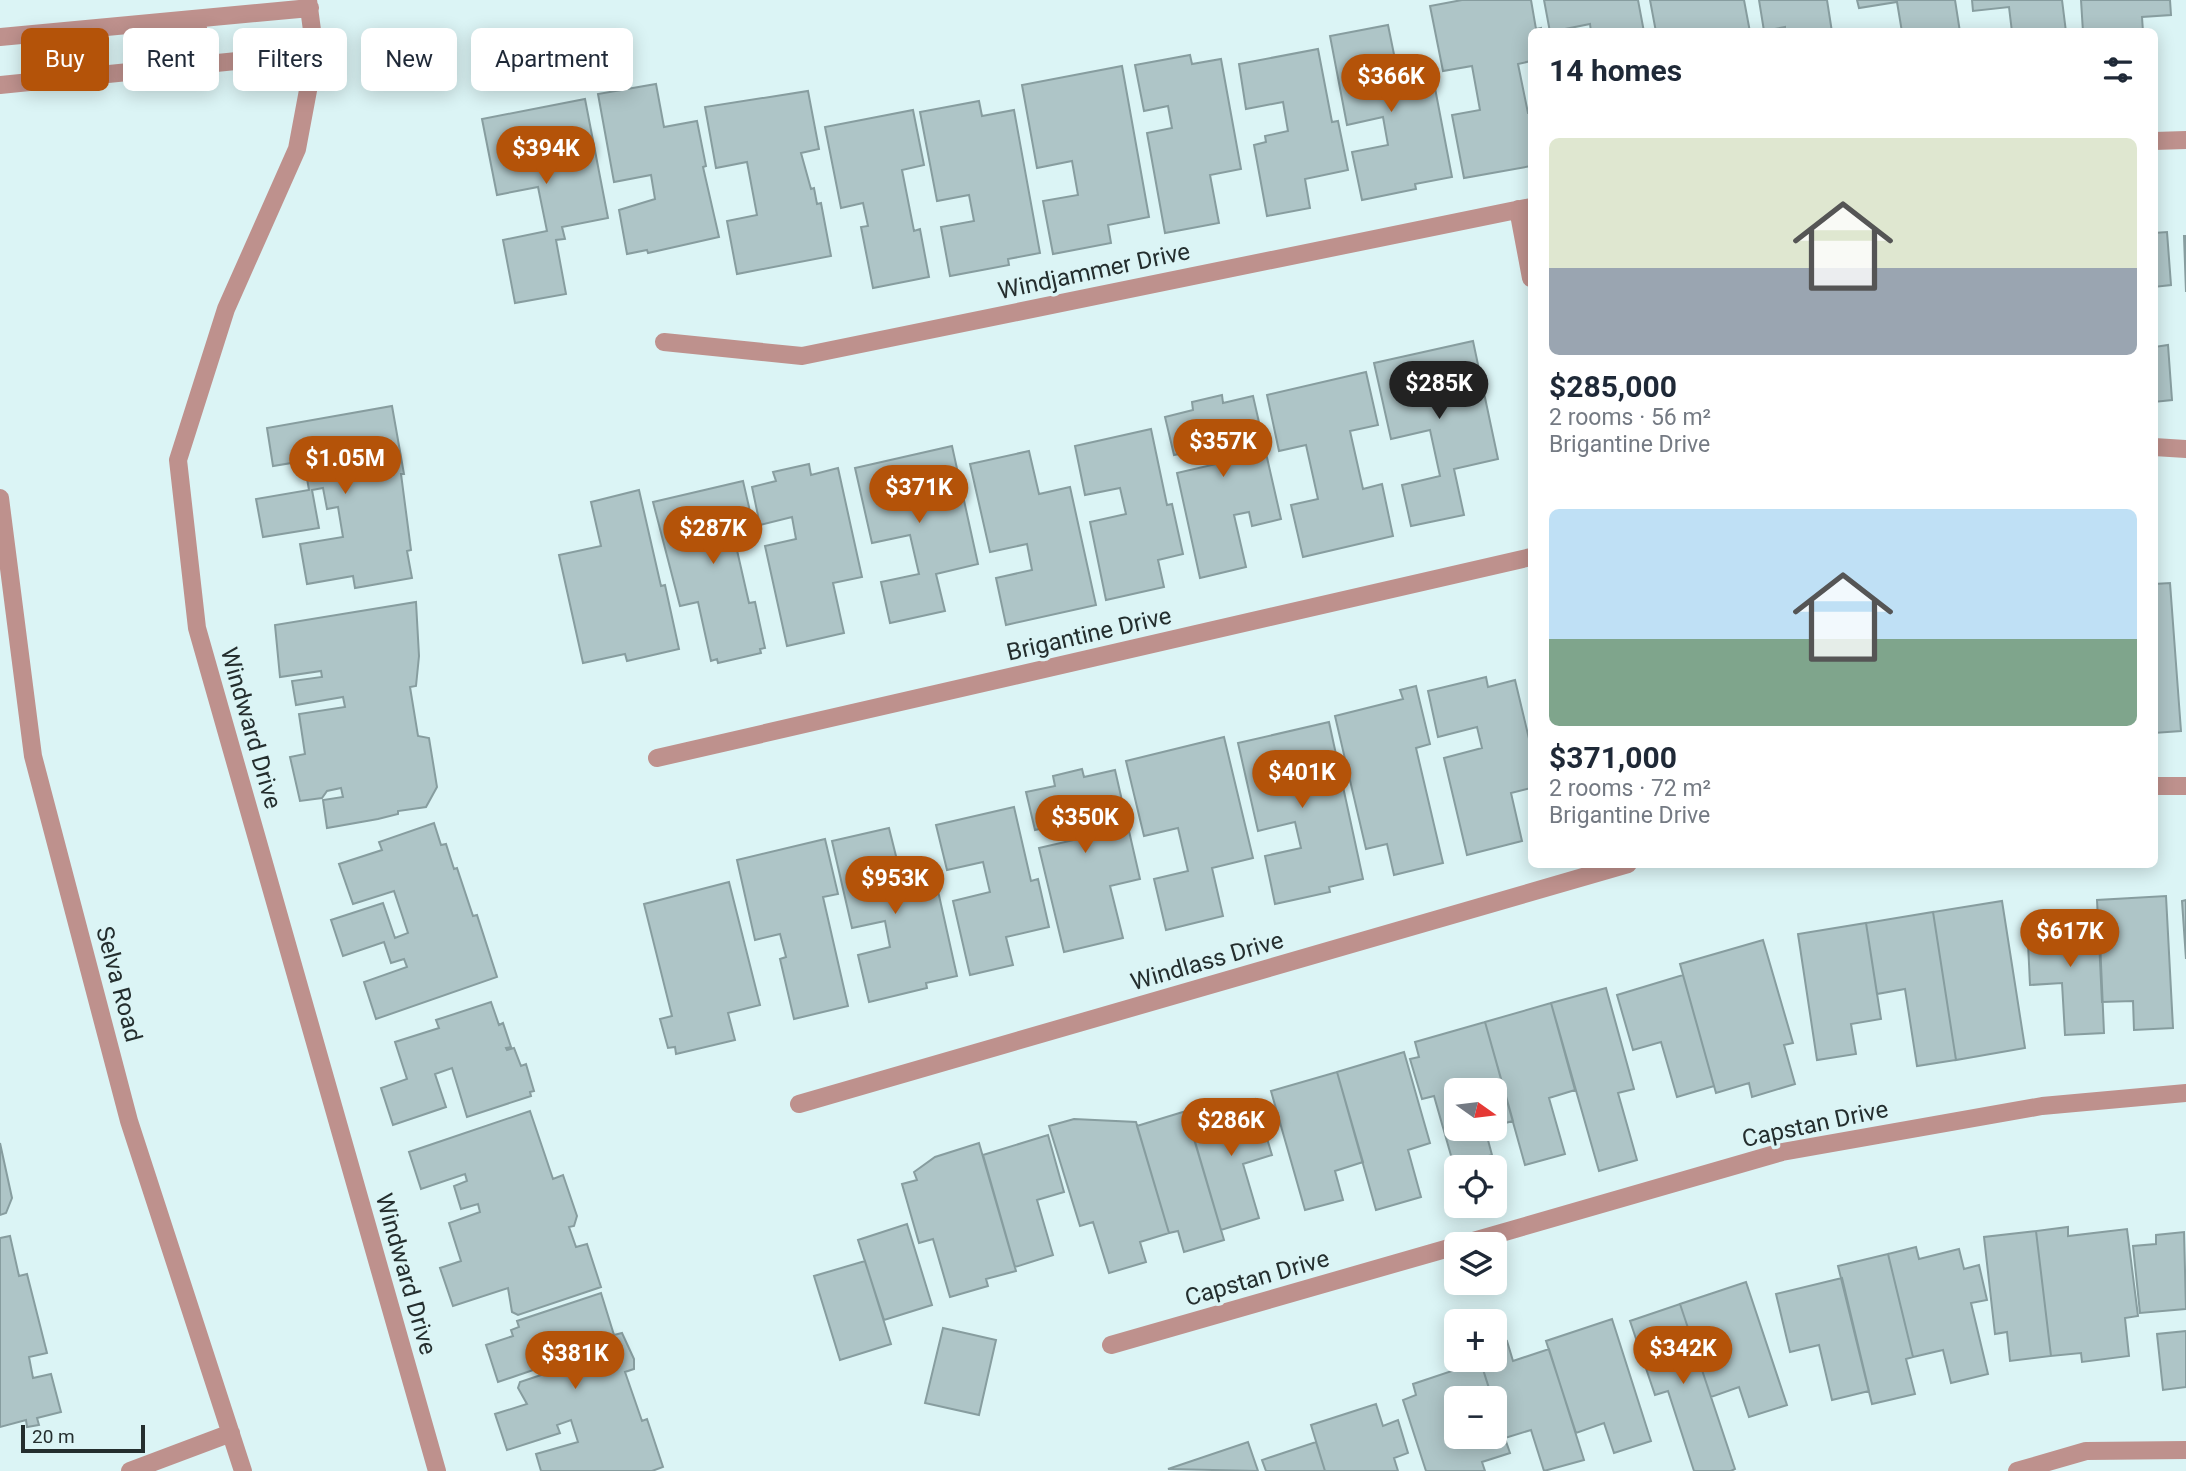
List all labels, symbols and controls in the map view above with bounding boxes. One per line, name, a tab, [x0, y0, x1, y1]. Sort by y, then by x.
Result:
chip: Buy	[21, 28, 109, 91]
chip: Rent	[123, 28, 219, 91]
chip: Filters	[233, 28, 347, 91]
chip: New	[361, 28, 457, 91]
chip: Apartment	[471, 28, 633, 91]
icon: filters	[2099, 51, 2137, 89]
text: 14 homes	[1549, 53, 1682, 88]
pin: $366K	[1342, 54, 1440, 114]
text: $366K	[1357, 63, 1425, 90]
pin: $394K	[497, 127, 595, 186]
text: $394K	[512, 135, 580, 162]
icon: home	[1780, 183, 1906, 309]
street label: Windjammer Drive	[995, 237, 1193, 305]
pin: $285K	[1390, 362, 1488, 421]
text: $285,000	[1549, 369, 1677, 404]
text: $285K	[1405, 370, 1473, 397]
text: 2 rooms · 56 m²	[1549, 404, 1711, 431]
pin: $357K	[1174, 420, 1272, 479]
text: $357K	[1189, 428, 1257, 455]
text: Brigantine Drive	[1549, 431, 1710, 458]
pin: $1.05M	[288, 436, 402, 496]
text: $1.05M	[305, 445, 385, 472]
pin: $371K	[870, 466, 968, 525]
text: $371K	[885, 474, 953, 501]
pin: $287K	[664, 506, 762, 566]
text: $287K	[679, 515, 747, 542]
icon: home	[1780, 554, 1906, 680]
street label: Brigantine Drive	[1004, 601, 1174, 667]
street label: Windward Drive	[215, 644, 287, 812]
text: $371,000	[1549, 740, 1677, 775]
pin: $401K	[1253, 750, 1351, 810]
text: $401K	[1268, 759, 1336, 786]
text: 2 rooms · 72 m²	[1549, 775, 1711, 802]
pin: $350K	[1036, 796, 1134, 855]
text: Brigantine Drive	[1549, 802, 1710, 829]
text: $350K	[1051, 804, 1119, 831]
pin: $953K	[846, 856, 944, 916]
text: $953K	[861, 865, 929, 892]
pin: $617K	[2021, 909, 2119, 969]
text: $617K	[2036, 918, 2104, 945]
street label: Selva Road	[90, 923, 148, 1045]
street label: Windlass Drive	[1127, 926, 1287, 996]
north arrow	[1444, 1078, 1507, 1141]
map controls	[1444, 1078, 1507, 1449]
street label: Capstan Drive	[1739, 1095, 1891, 1153]
pin: $286K	[1182, 1098, 1280, 1158]
text: $286K	[1197, 1107, 1265, 1134]
button: locate	[1444, 1155, 1507, 1218]
street label: Windward Drive	[370, 1190, 442, 1358]
button: layers	[1444, 1232, 1507, 1295]
street label: Capstan Drive	[1182, 1244, 1332, 1312]
button: +	[1444, 1309, 1507, 1372]
pin: $342K	[1634, 1326, 1732, 1386]
pin: $381K	[526, 1332, 624, 1391]
text: $342K	[1649, 1335, 1717, 1362]
text: $381K	[541, 1340, 609, 1367]
button: −	[1444, 1386, 1507, 1449]
scale bar	[21, 1422, 145, 1454]
text: 20 m	[32, 1425, 75, 1448]

